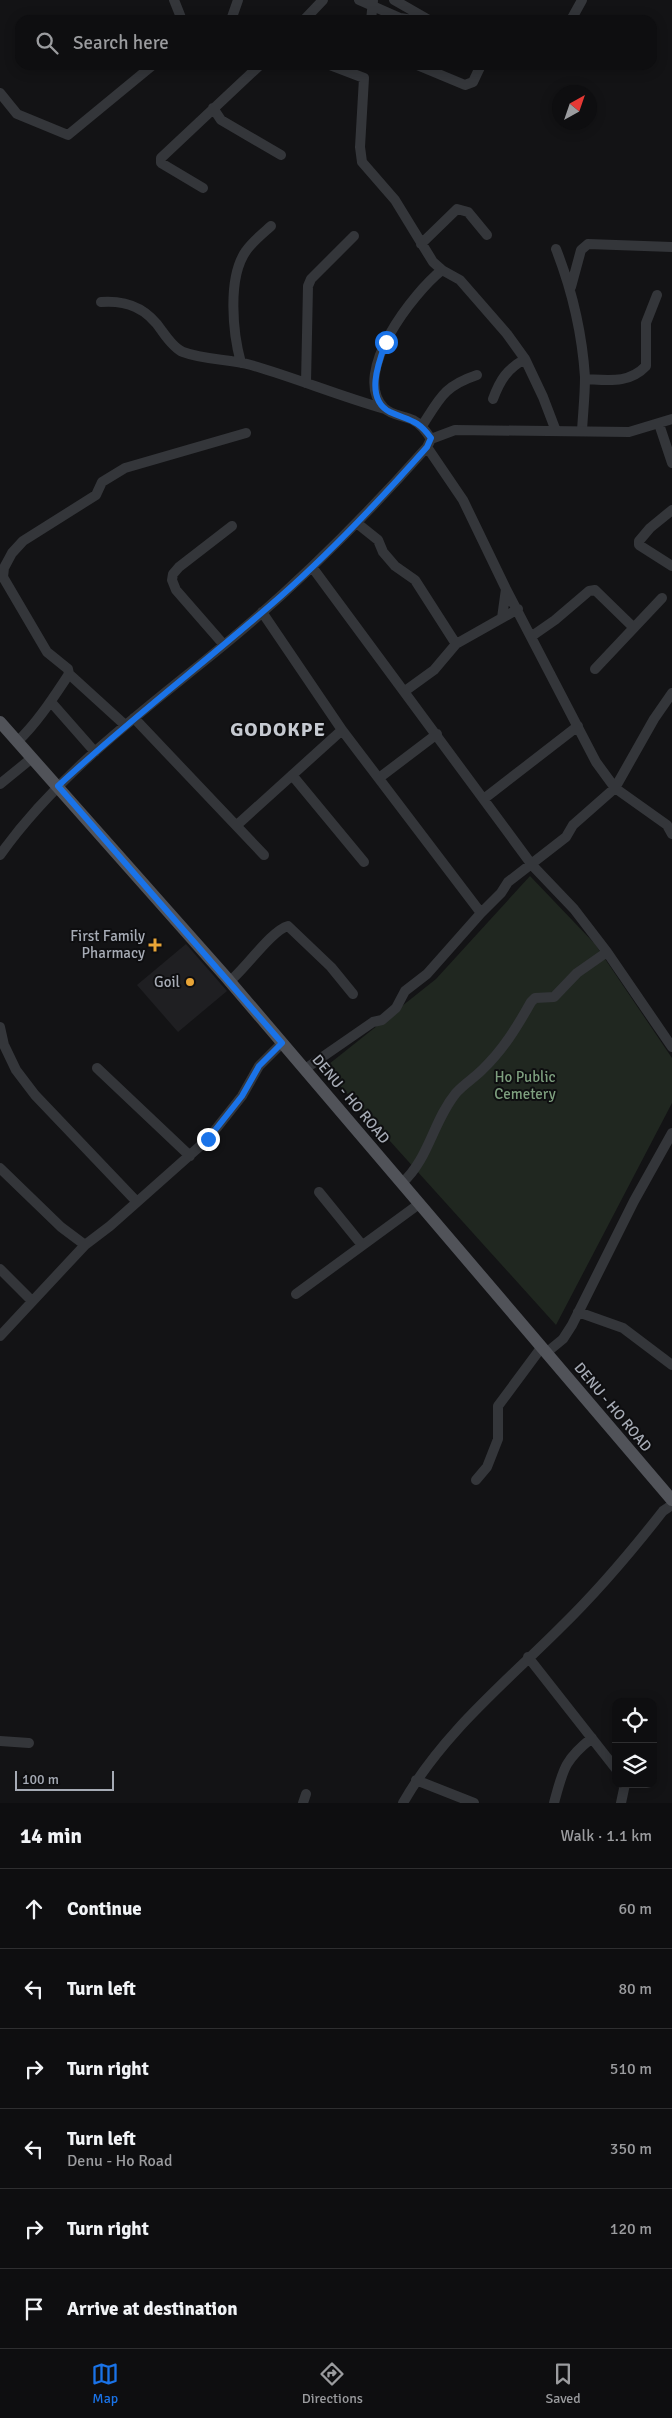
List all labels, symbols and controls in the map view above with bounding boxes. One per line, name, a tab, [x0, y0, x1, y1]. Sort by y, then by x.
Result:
search box	[15, 15, 657, 70]
icon: search	[33, 29, 61, 57]
text: Search here	[73, 31, 169, 55]
north arrow	[552, 85, 597, 130]
route start	[375, 331, 398, 354]
district label: GODOKPE	[230, 717, 326, 742]
place label: First Family Pharmacy	[70, 927, 145, 962]
marker: First Family Pharmacy	[149, 939, 161, 951]
place label: Goil	[154, 973, 180, 991]
marker: Goil	[184, 976, 196, 988]
street label: DENU - HO ROAD	[308, 1051, 394, 1147]
park label: Ho Public Cemetery	[494, 1068, 556, 1103]
route end	[197, 1128, 220, 1151]
street label: DENU - HO ROAD	[570, 1359, 656, 1455]
map controls	[612, 1698, 657, 1788]
button: locate	[612, 1698, 657, 1743]
button: layers	[612, 1743, 657, 1788]
scale bar	[15, 1768, 114, 1791]
text: 100 m	[22, 1771, 59, 1788]
text: 14 min	[20, 1823, 82, 1849]
text: Walk · 1.1 km	[560, 1826, 652, 1846]
icon: ahead	[20, 1895, 48, 1923]
text: Continue	[67, 1897, 142, 1921]
text: 60 m	[618, 1899, 652, 1919]
icon: left	[20, 1975, 48, 2003]
text: Turn left	[67, 1977, 136, 2001]
text: 80 m	[618, 1979, 652, 1999]
icon: right	[20, 2055, 48, 2083]
text: Turn right	[67, 2057, 149, 2081]
text: 510 m	[610, 2059, 652, 2079]
text: Turn left	[67, 2127, 136, 2151]
icon: left	[20, 2135, 48, 2163]
text: 350 m	[610, 2139, 652, 2159]
text: Denu - Ho Road	[67, 2151, 172, 2171]
icon: right	[20, 2215, 48, 2243]
text: Turn right	[67, 2217, 149, 2241]
text: 120 m	[610, 2219, 652, 2239]
icon: arrive	[20, 2295, 48, 2323]
text: Arrive at destination	[67, 2297, 238, 2321]
tab: Map	[91, 2360, 119, 2407]
tab: Directions	[302, 2360, 363, 2407]
tab: Saved	[545, 2360, 581, 2407]

